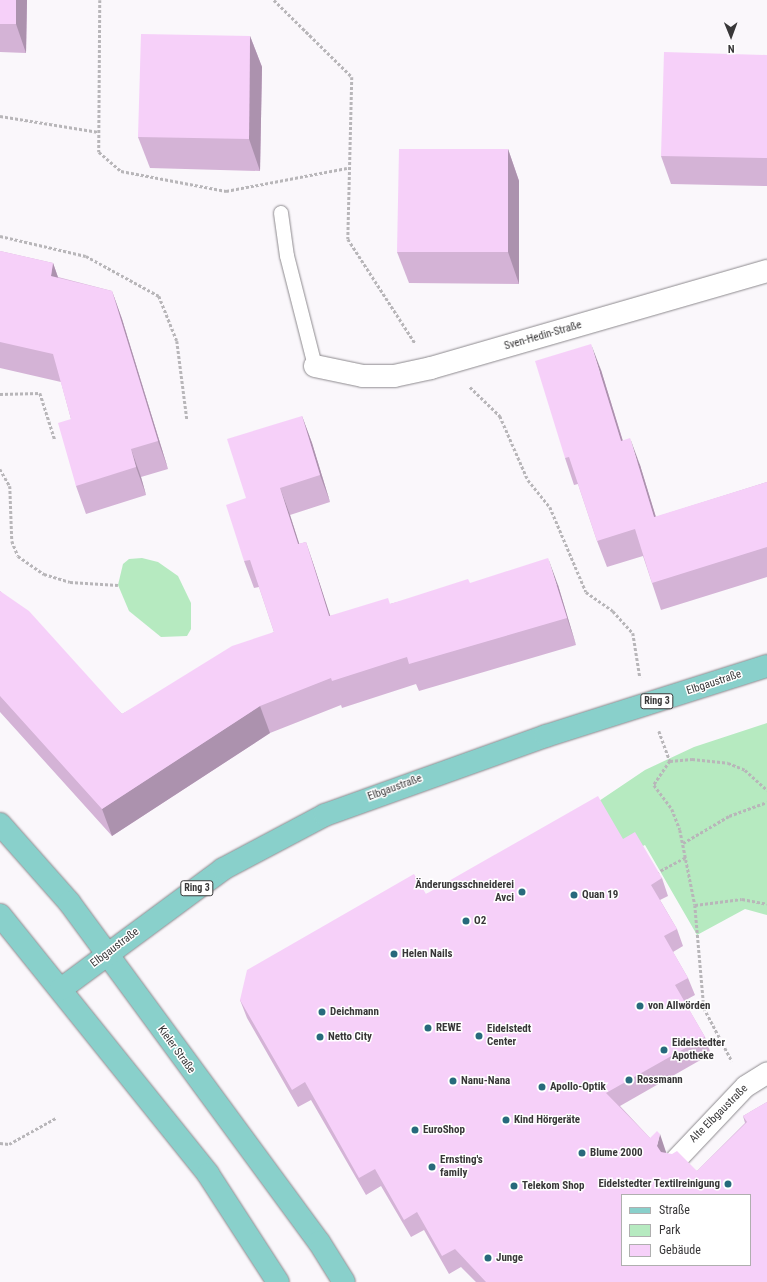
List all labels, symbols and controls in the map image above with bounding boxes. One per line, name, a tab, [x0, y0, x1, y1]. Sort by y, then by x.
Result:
north arrow	[711, 16, 751, 56]
text: N	[728, 42, 735, 55]
street label: Sven-Hedin-Straße	[503, 319, 583, 353]
street label: Elbgaustraße	[685, 668, 743, 698]
road number: Ring 3	[640, 693, 674, 709]
street label: Elbgaustraße	[366, 772, 424, 804]
place label: Änderungsschneiderei Avci	[415, 879, 514, 905]
road number: Ring 3	[180, 880, 214, 896]
marker: Änderungsschneiderei Avci	[517, 887, 527, 897]
place label: Quan 19	[582, 888, 618, 902]
marker: Quan 19	[569, 890, 579, 900]
place label: O2	[474, 914, 486, 928]
marker: O2	[461, 916, 471, 926]
street label: Elbgaustraße	[88, 926, 142, 970]
place label: Helen Nails	[402, 947, 452, 961]
marker: Helen Nails	[389, 949, 399, 959]
place label: von Allwörden	[648, 999, 710, 1013]
marker: von Allwörden	[635, 1001, 645, 1011]
place label: Deichmann	[330, 1005, 379, 1019]
marker: Deichmann	[317, 1007, 327, 1017]
place label: REWE	[436, 1021, 461, 1035]
marker: REWE	[423, 1023, 433, 1033]
place label: Eidelstedt Center	[487, 1023, 531, 1049]
street label: Kieler Straße	[154, 1024, 198, 1076]
place label: Netto City	[328, 1030, 372, 1044]
marker: Eidelstedt Center	[474, 1031, 484, 1041]
marker: Netto City	[315, 1032, 325, 1042]
place label: Eidelstedter Apotheke	[672, 1037, 725, 1063]
marker: Eidelstedter Apotheke	[659, 1045, 669, 1055]
place label: Rossmann	[637, 1073, 683, 1087]
place label: Nanu-Nana	[461, 1074, 510, 1088]
marker: Rossmann	[624, 1075, 634, 1085]
marker: Nanu-Nana	[448, 1076, 458, 1086]
place label: Apollo-Optik	[550, 1080, 606, 1094]
marker: Apollo-Optik	[537, 1082, 547, 1092]
street label: Alte Elbgaustraße	[687, 1082, 751, 1146]
place label: Kind Hörgeräte	[514, 1113, 580, 1127]
marker: Kind Hörgeräte	[501, 1115, 511, 1125]
place label: EuroShop	[423, 1123, 465, 1137]
marker: EuroShop	[410, 1125, 420, 1135]
place label: Blume 2000	[590, 1146, 643, 1160]
marker: Blume 2000	[577, 1148, 587, 1158]
place label: Ernsting's family	[440, 1154, 483, 1180]
marker: Ernsting's family	[427, 1162, 437, 1172]
place label: Eidelstedter Textilreinigung	[598, 1177, 720, 1191]
place label: Telekom Shop	[522, 1179, 584, 1193]
marker: Eidelstedter Textilreinigung	[723, 1179, 733, 1189]
marker: Telekom Shop	[509, 1181, 519, 1191]
legend	[621, 1194, 751, 1266]
text: Straße	[659, 1203, 690, 1217]
text: Park	[659, 1223, 680, 1237]
text: Gebäude	[659, 1243, 701, 1257]
place label: Junge	[496, 1251, 523, 1265]
marker: Junge	[483, 1253, 493, 1263]

